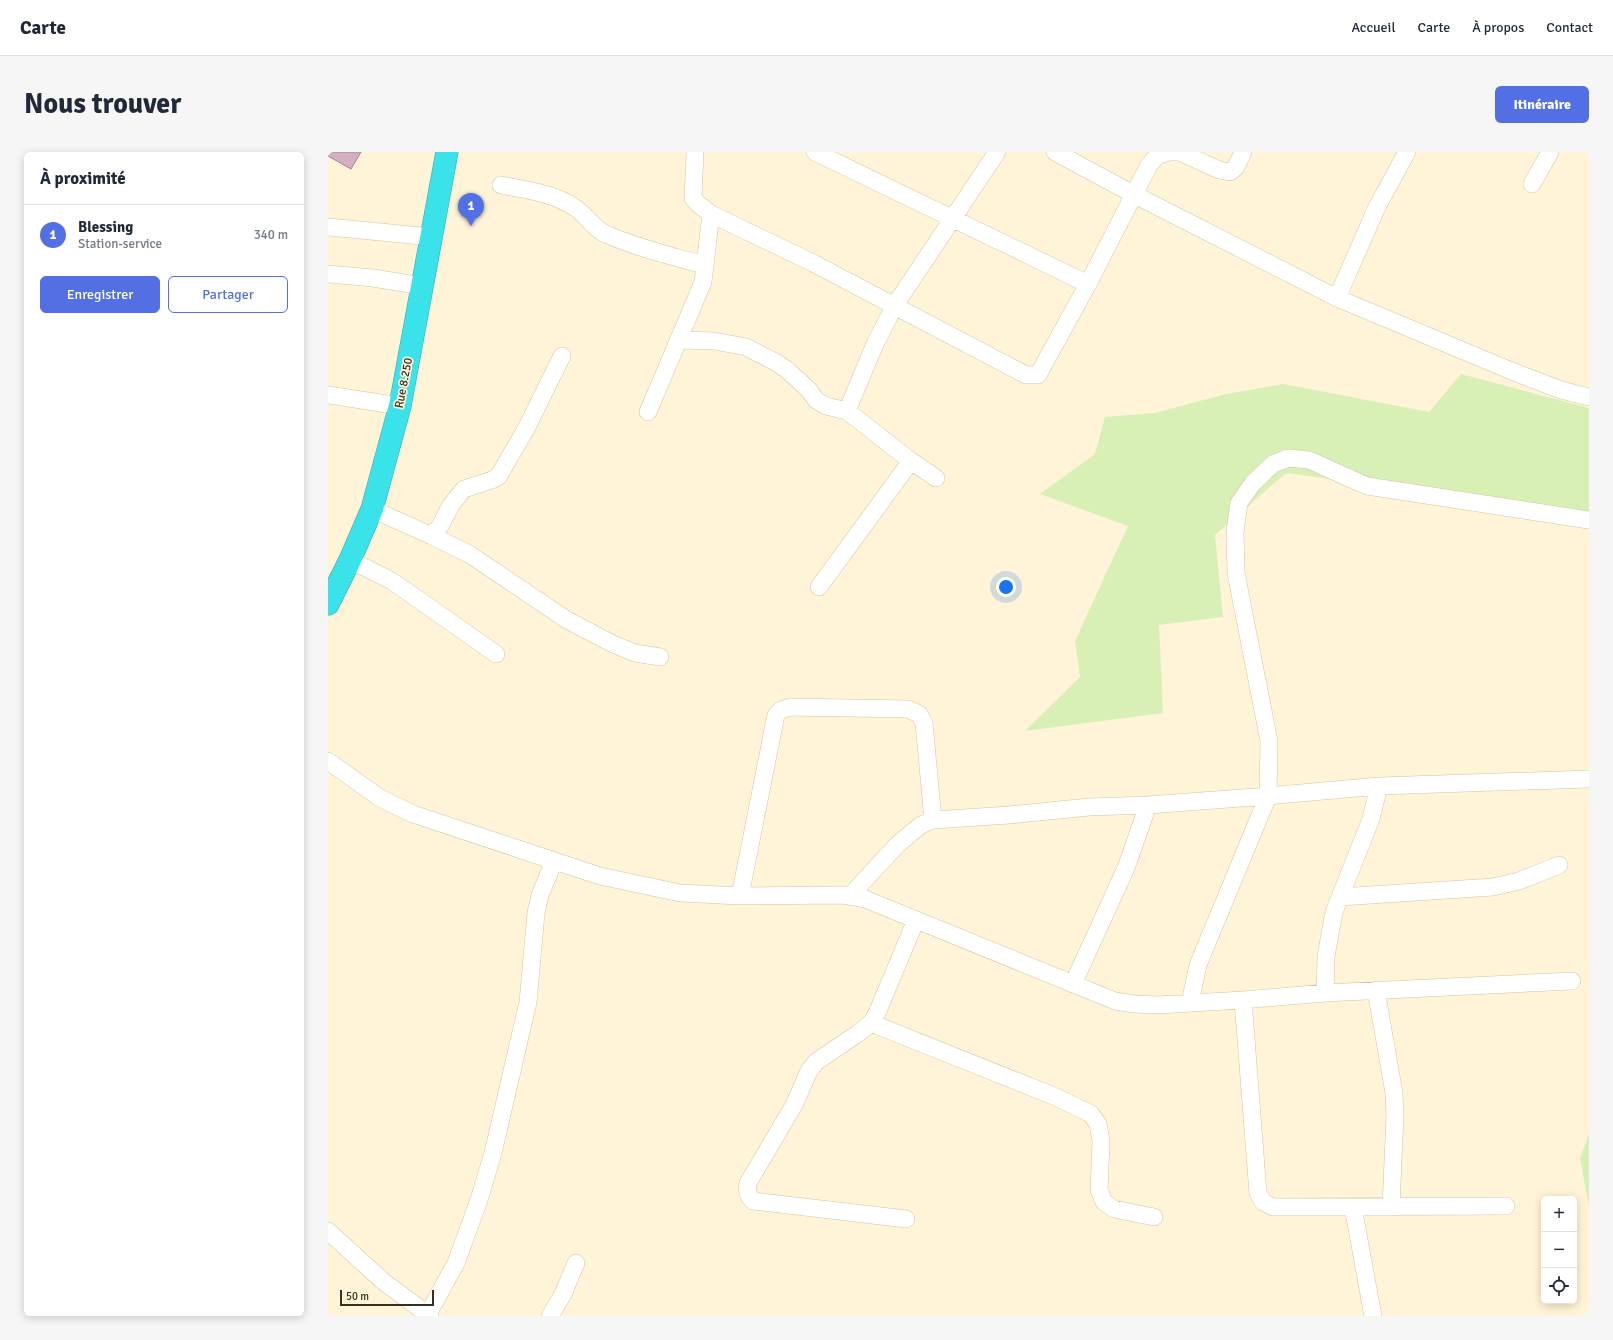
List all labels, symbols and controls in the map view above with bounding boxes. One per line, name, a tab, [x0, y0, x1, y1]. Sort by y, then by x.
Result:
text: Carte	[20, 16, 66, 40]
text: Accueil	[1351, 19, 1396, 36]
text: Carte	[1418, 19, 1450, 36]
text: À propos	[1472, 19, 1524, 36]
text: Contact	[1546, 19, 1593, 36]
button: Itinéraire	[1495, 86, 1589, 123]
text: Nous trouver	[24, 87, 181, 121]
text: À proximité	[40, 168, 126, 189]
pin: 1	[458, 193, 484, 226]
text: Blessing	[78, 218, 133, 236]
text: 1	[49, 227, 57, 243]
text: 340 m	[254, 227, 288, 243]
text: Station-service	[78, 236, 162, 252]
button: Enregistrer	[40, 276, 160, 313]
button: Partager	[168, 276, 288, 313]
street label: Rue 8.250	[392, 356, 416, 410]
your location	[996, 577, 1016, 597]
map controls	[1541, 1196, 1577, 1304]
button: +	[1541, 1196, 1577, 1232]
button: −	[1541, 1232, 1577, 1268]
button: locate	[1541, 1268, 1577, 1304]
scale bar	[340, 1288, 434, 1307]
text: 50 m	[346, 1290, 369, 1303]

